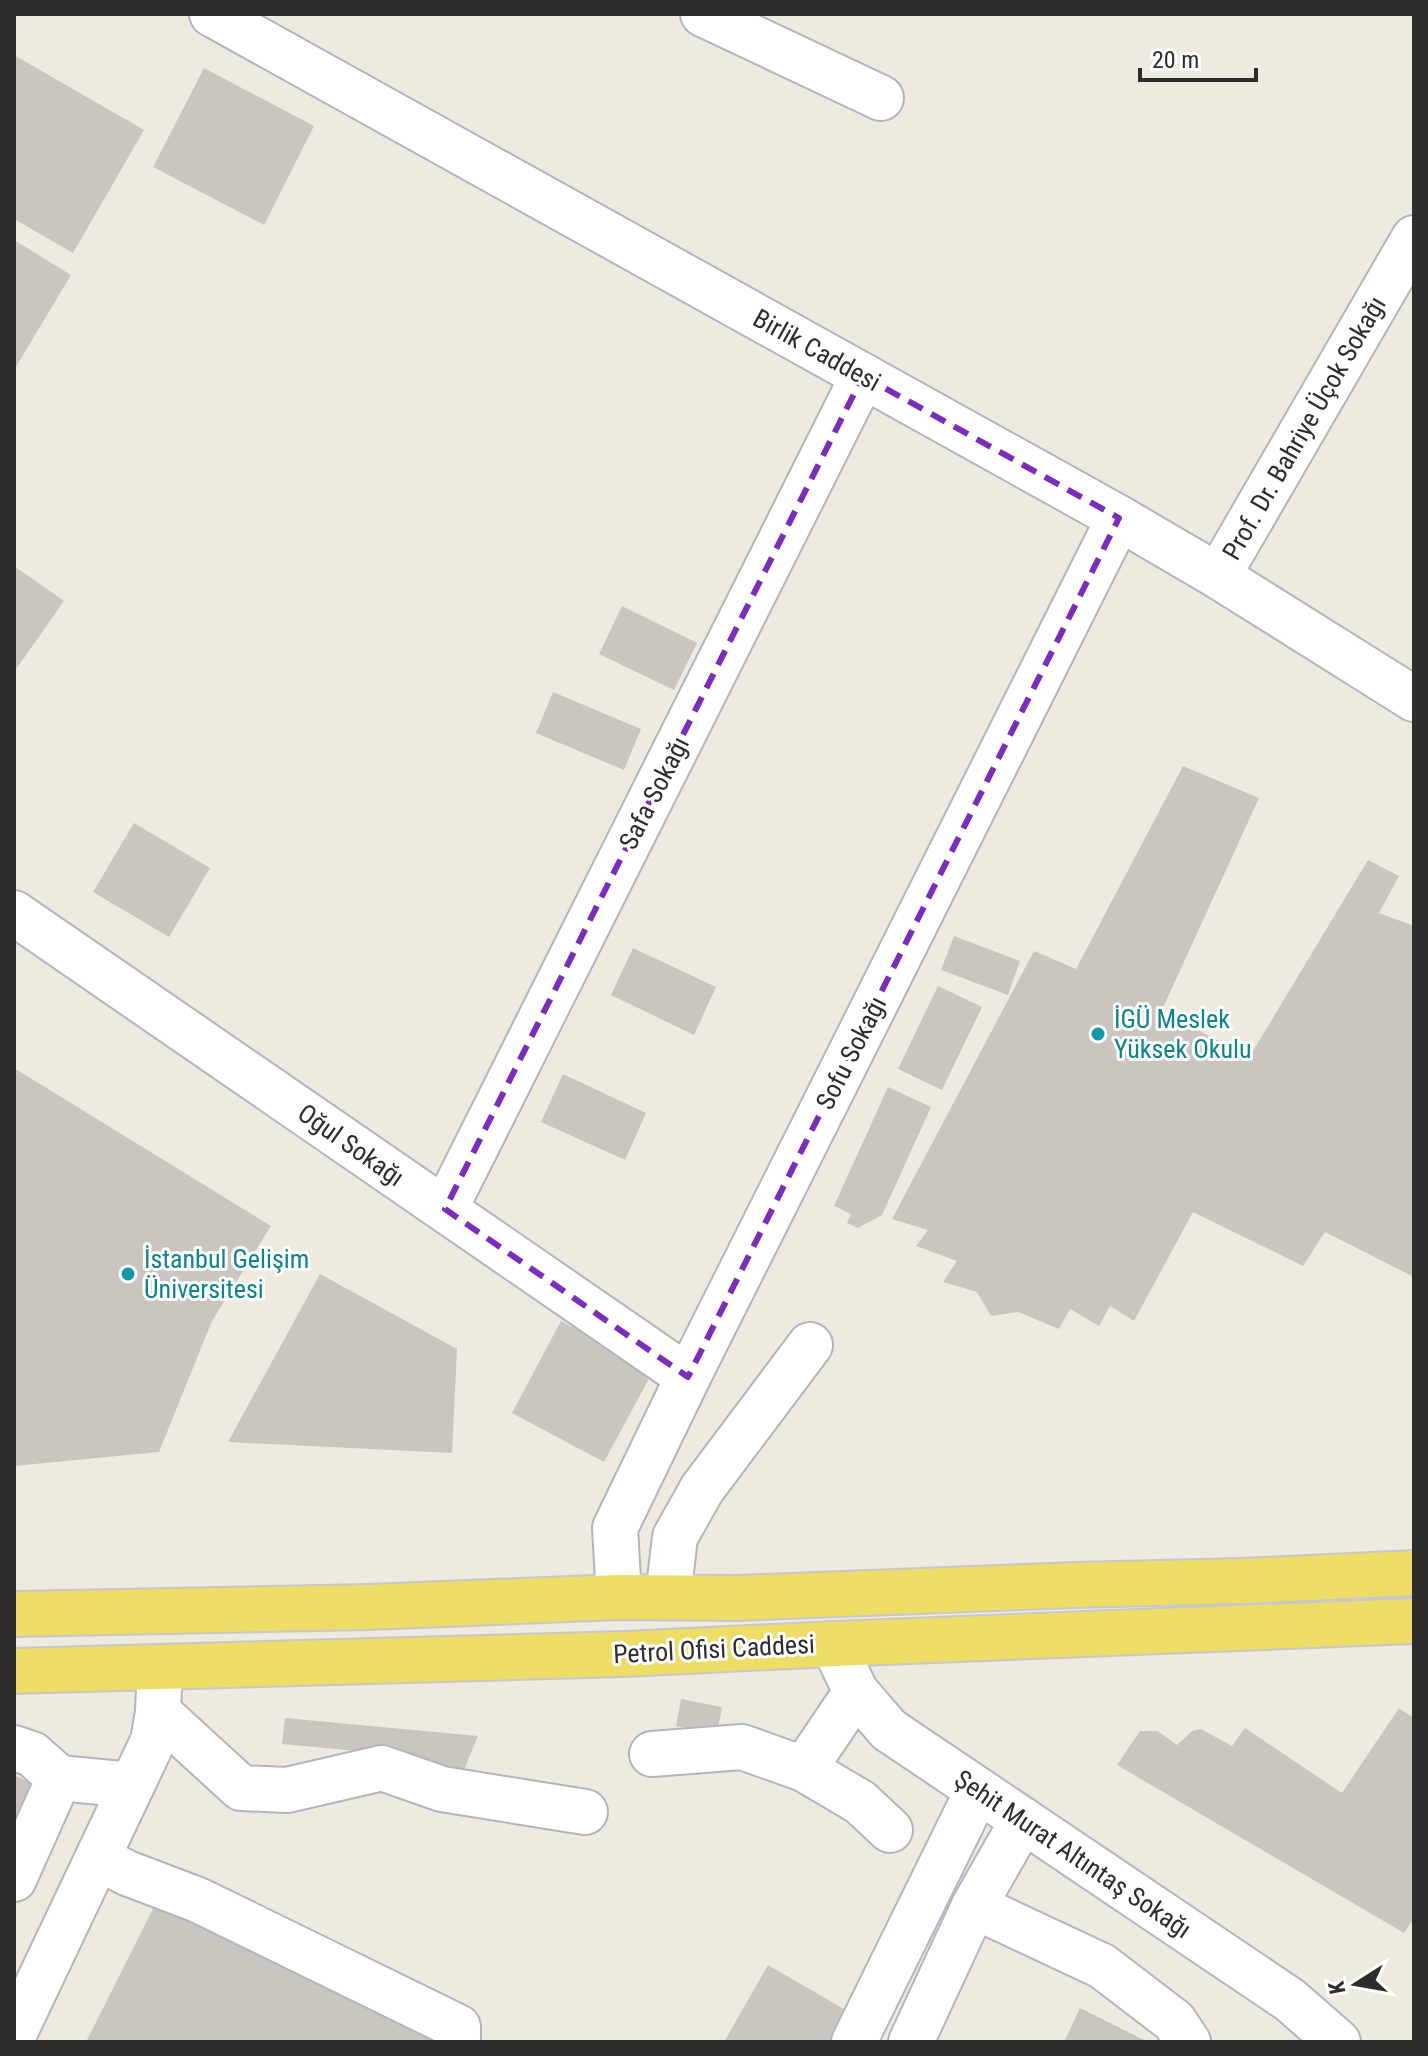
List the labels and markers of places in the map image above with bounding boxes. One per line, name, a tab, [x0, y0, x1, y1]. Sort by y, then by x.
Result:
place label: İGÜ Meslek Yüksek Okulu	[1114, 1004, 1252, 1064]
marker: İGÜ Meslek Yüksek Okulu	[1089, 1025, 1107, 1043]
place label: İstanbul Gelişim Üniversitesi	[144, 1244, 309, 1304]
marker: İstanbul Gelişim Üniversitesi	[119, 1265, 137, 1283]

